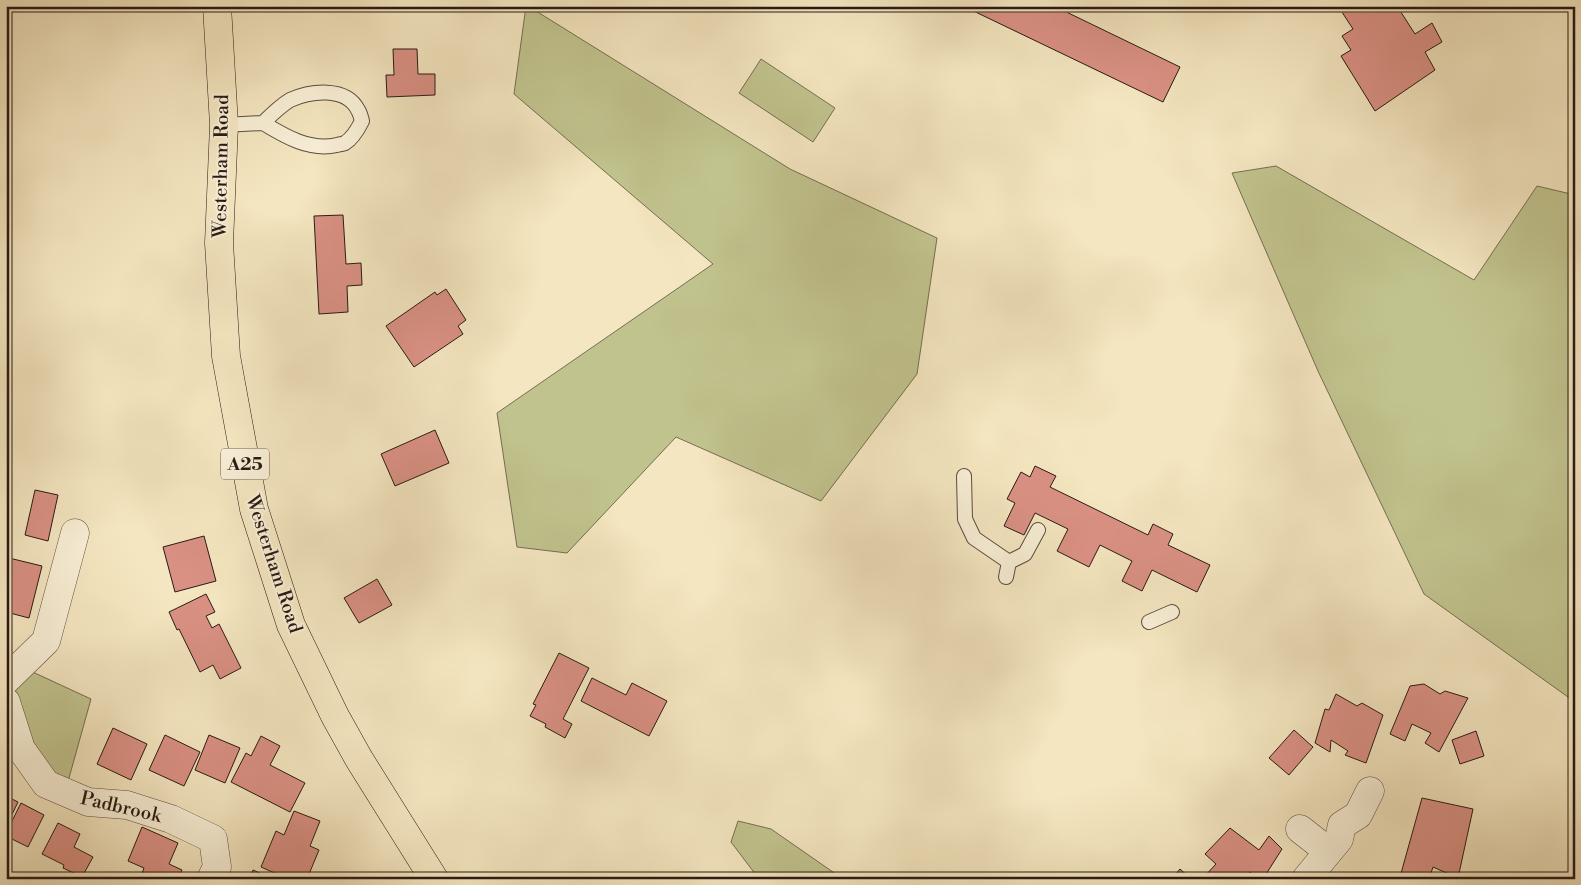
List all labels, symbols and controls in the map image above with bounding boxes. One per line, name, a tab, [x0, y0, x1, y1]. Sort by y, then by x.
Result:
street label: Westerham Road	[208, 94, 234, 239]
road number: A25	[221, 448, 269, 479]
street label: Westerham Road	[240, 491, 308, 636]
street label: Padbrook	[78, 786, 165, 828]

